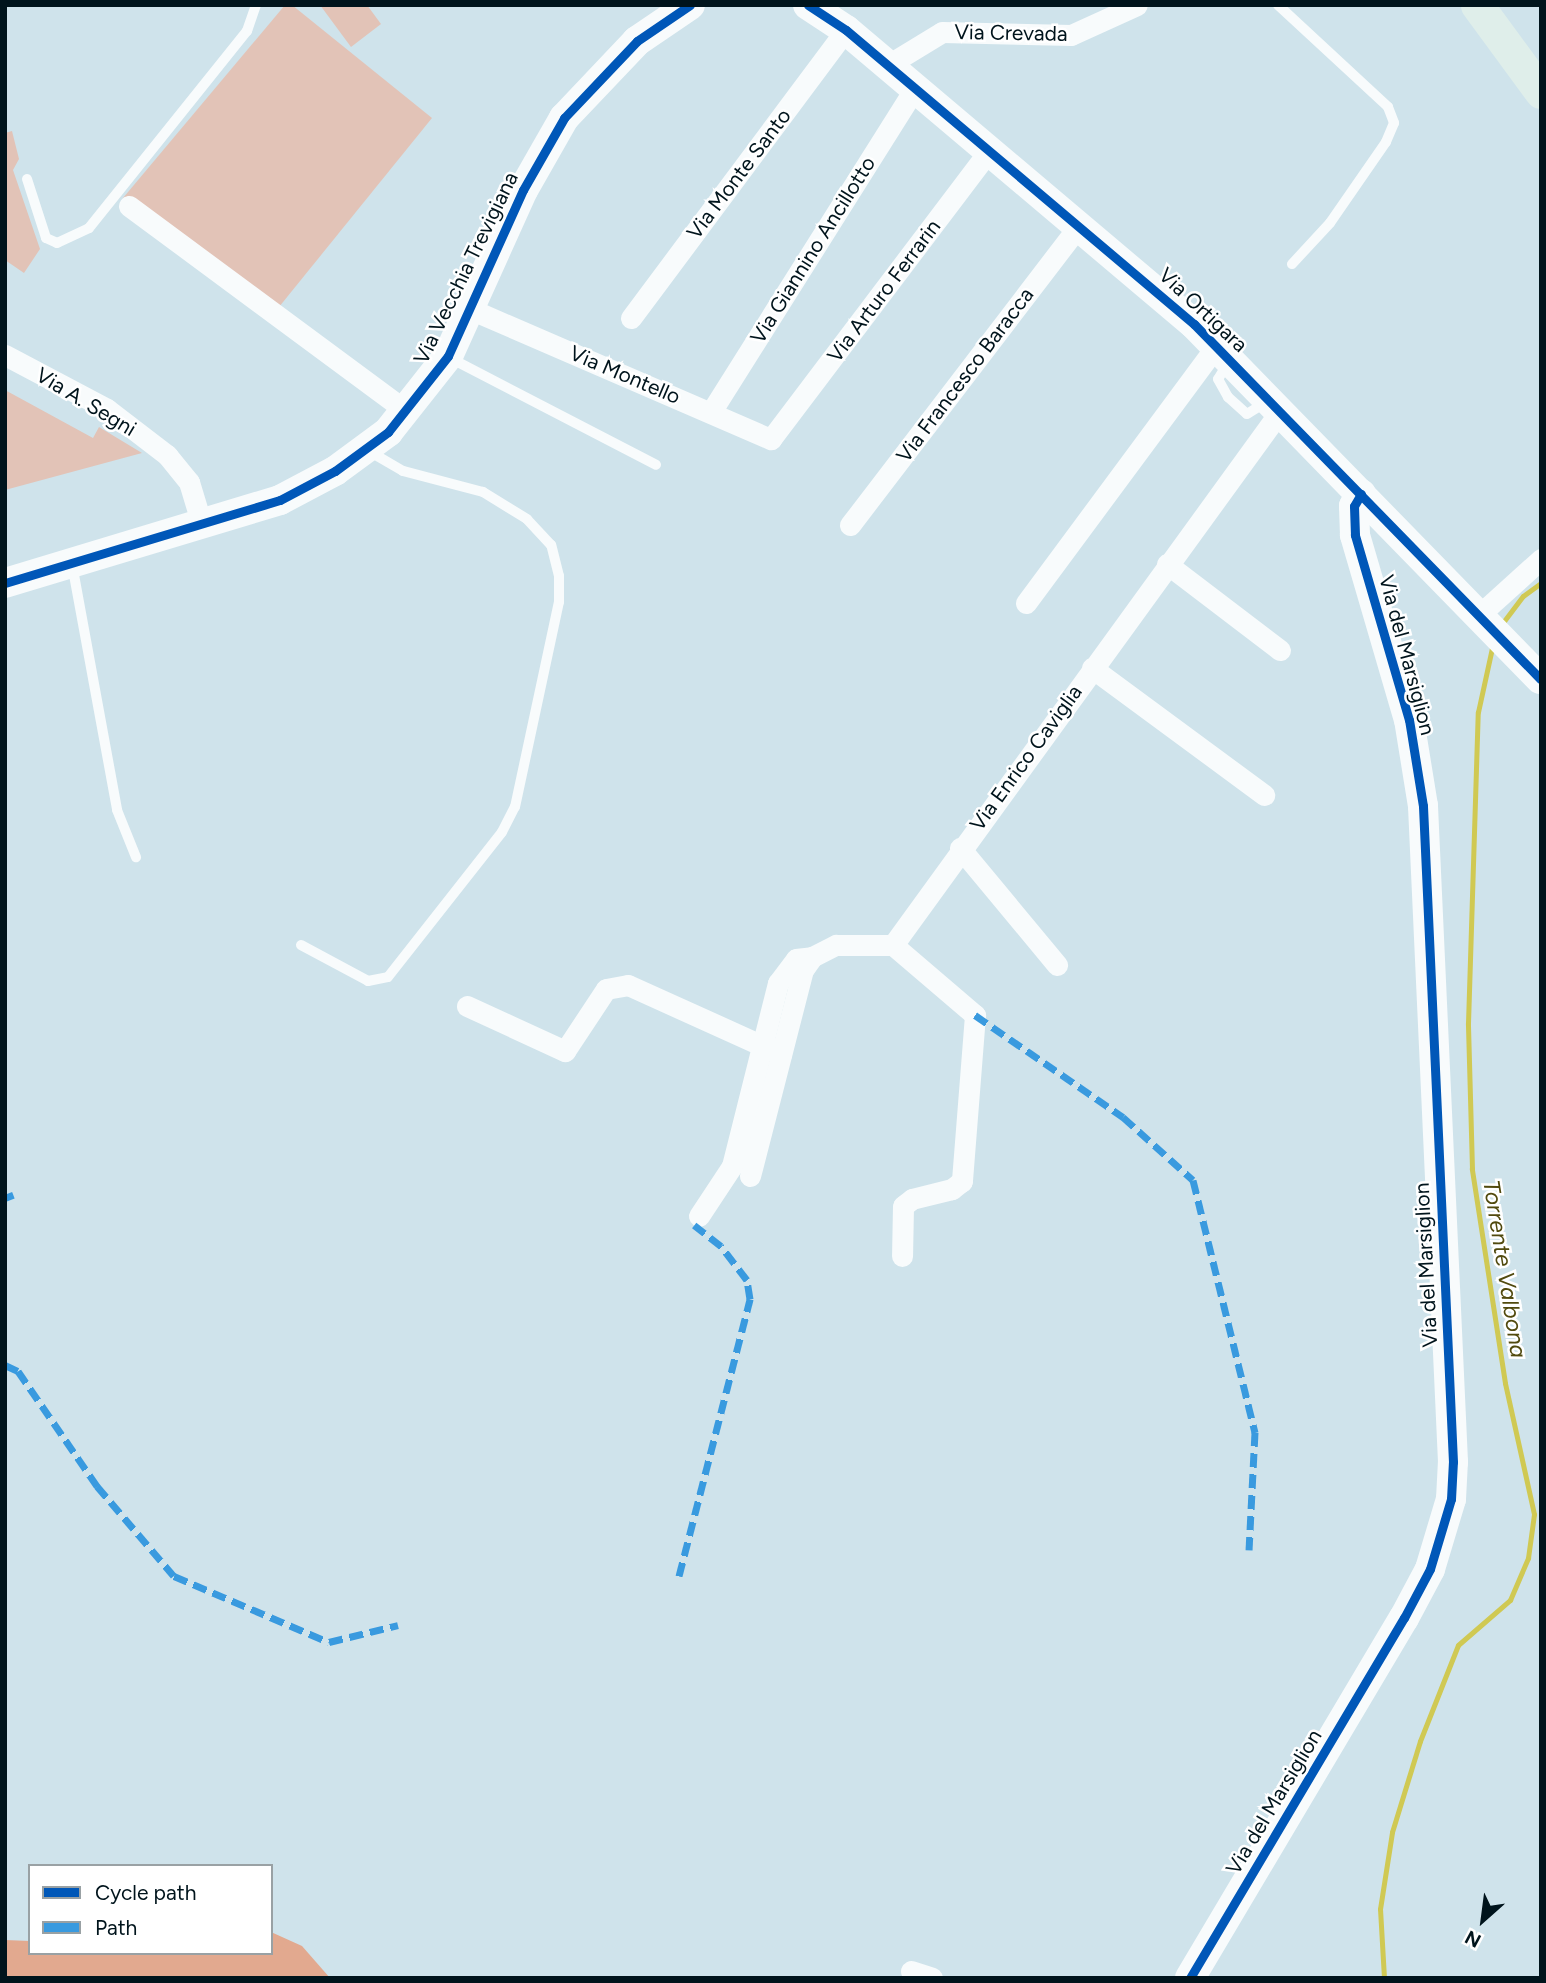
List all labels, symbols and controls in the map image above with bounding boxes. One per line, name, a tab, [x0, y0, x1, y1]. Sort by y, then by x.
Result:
street label: Via Crevada	[954, 19, 1068, 47]
street label: Via Monte Santo	[682, 104, 796, 244]
street label: Via Giannino Ancillotto	[745, 152, 881, 348]
street label: Via Vecchia Trevigiana	[408, 168, 524, 368]
street label: Via Arturo Ferrarin	[822, 215, 946, 367]
street label: Via Ortigara	[1153, 262, 1253, 358]
street label: Via Francesco Baracca	[891, 283, 1039, 467]
street label: Via Montello	[566, 340, 684, 410]
street label: Via A. Segni	[31, 362, 141, 442]
street label: Via del Marsiglion	[1373, 572, 1441, 738]
street label: Via Enrico Caviglia	[965, 680, 1087, 836]
water label: Torrente Valbona	[1477, 1178, 1533, 1360]
street label: Via del Marsiglion	[1409, 1182, 1443, 1348]
street label: Via del Marsiglion	[1221, 1725, 1327, 1879]
legend	[28, 1864, 273, 1955]
text: Cycle path	[95, 1880, 196, 1905]
north arrow	[1448, 1885, 1518, 1955]
text: Path	[95, 1915, 137, 1940]
text: N	[1461, 1925, 1485, 1953]

